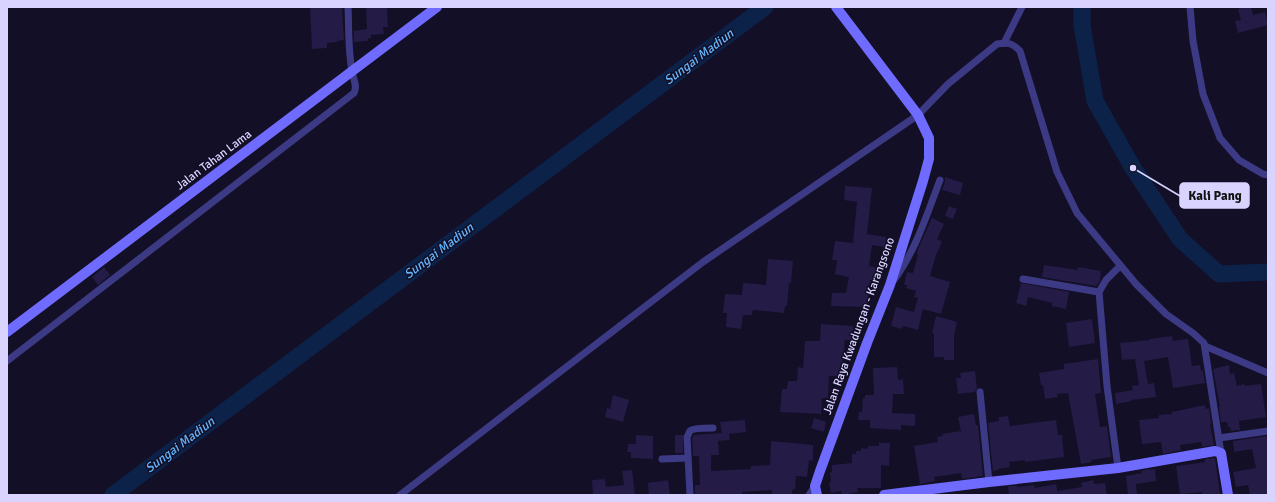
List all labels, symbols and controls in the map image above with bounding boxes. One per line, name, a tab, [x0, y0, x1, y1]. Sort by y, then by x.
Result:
water label: Sungai Madiun	[661, 25, 738, 88]
street label: Jalan Tahan Lama	[173, 127, 255, 193]
callout: Kali Pang	[1180, 183, 1249, 208]
text: Kali Pang	[1188, 188, 1242, 204]
water label: Sungai Madiun	[401, 219, 478, 282]
street label: Jalan Raya Kwadungan - Karangsono	[820, 235, 898, 417]
water label: Sungai Madiun	[142, 413, 219, 476]

